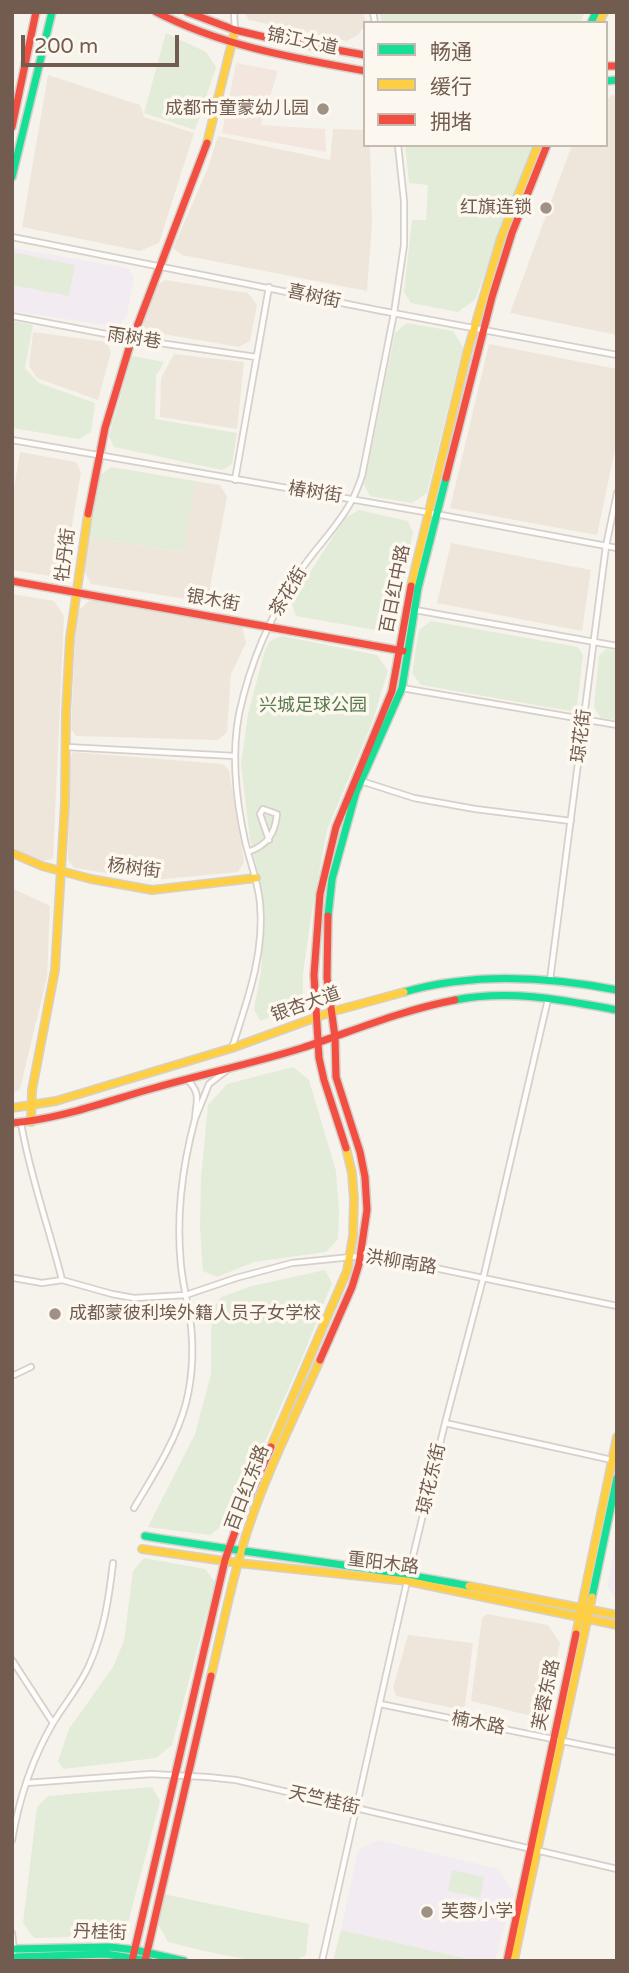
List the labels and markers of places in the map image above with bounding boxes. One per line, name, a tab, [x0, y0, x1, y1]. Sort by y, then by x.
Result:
place label: 成都市童蒙幼儿园	[165, 98, 309, 120]
marker: 成都市童蒙幼儿园	[315, 101, 331, 117]
place label: 红旗连锁	[460, 197, 532, 219]
marker: 红旗连锁	[538, 200, 554, 216]
place label: 成都蒙彼利埃外籍人员子女学校	[69, 1303, 321, 1325]
marker: 成都蒙彼利埃外籍人员子女学校	[47, 1306, 63, 1322]
place label: 芙蓉小学	[441, 1901, 513, 1923]
marker: 芙蓉小学	[419, 1904, 435, 1920]

